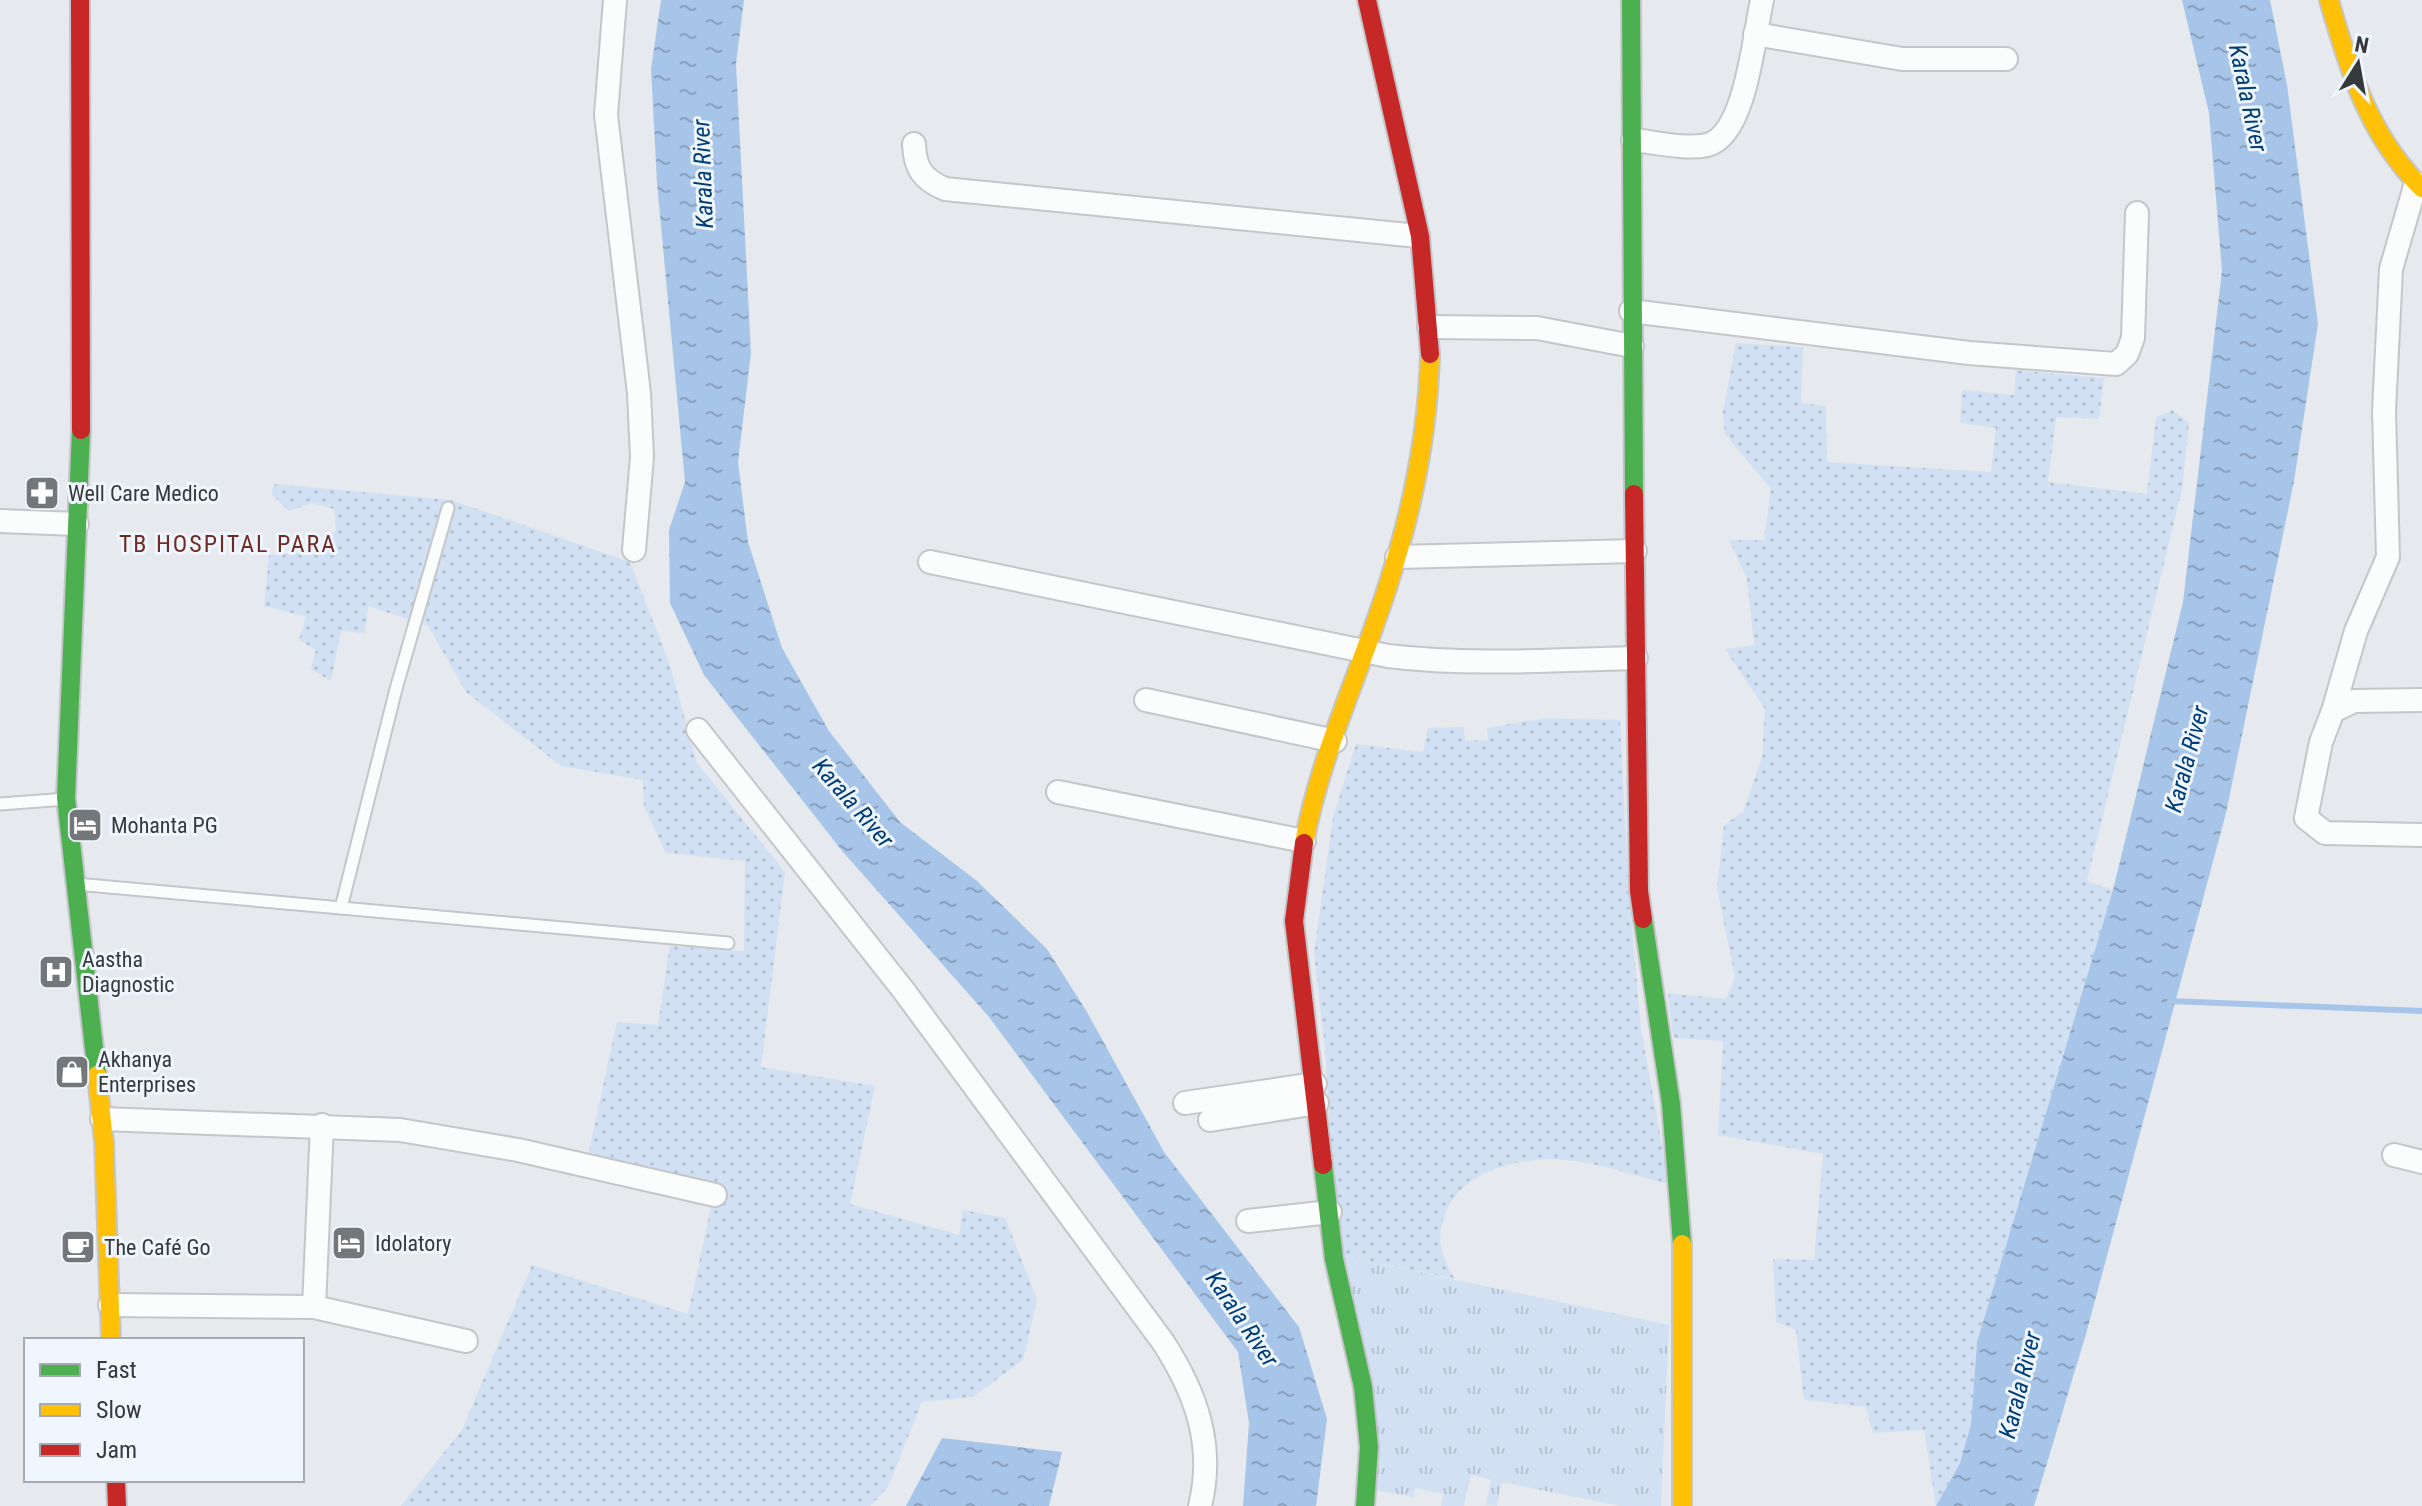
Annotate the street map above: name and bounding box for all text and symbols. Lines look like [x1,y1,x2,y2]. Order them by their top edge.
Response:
north arrow [2318,24,2398,104]
text: N [2353,31,2371,58]
water label: Karala River [2223,42,2273,155]
water label: Karala River [687,118,719,229]
pharmacy icon: Well Care Medico [23,474,61,512]
place label: Well Care Medico [68,481,219,506]
district label: TB HOSPITAL PARA [119,530,337,558]
water label: Karala River [2159,702,2215,815]
water label: Karala River [807,753,900,854]
hotel icon: Mohanta PG [66,806,104,844]
place label: Mohanta PG [111,813,218,838]
place label: Aastha Diagnostic [82,947,174,997]
hospital icon: Aastha Diagnostic [37,953,75,991]
place label: Akhanya Enterprises [98,1047,196,1097]
shop icon: Akhanya Enterprises [53,1053,91,1091]
hotel icon: Idolatory [330,1224,368,1262]
cafe icon: The Café Go [59,1228,97,1266]
place label: Idolatory [375,1231,451,1256]
place label: The Café Go [104,1235,211,1260]
water label: Karala River [1200,1266,1285,1373]
water label: Karala River [1993,1328,2047,1441]
legend [24,1338,304,1482]
text: Fast [96,1356,137,1384]
text: Slow [96,1396,142,1424]
text: Jam [96,1436,137,1464]

